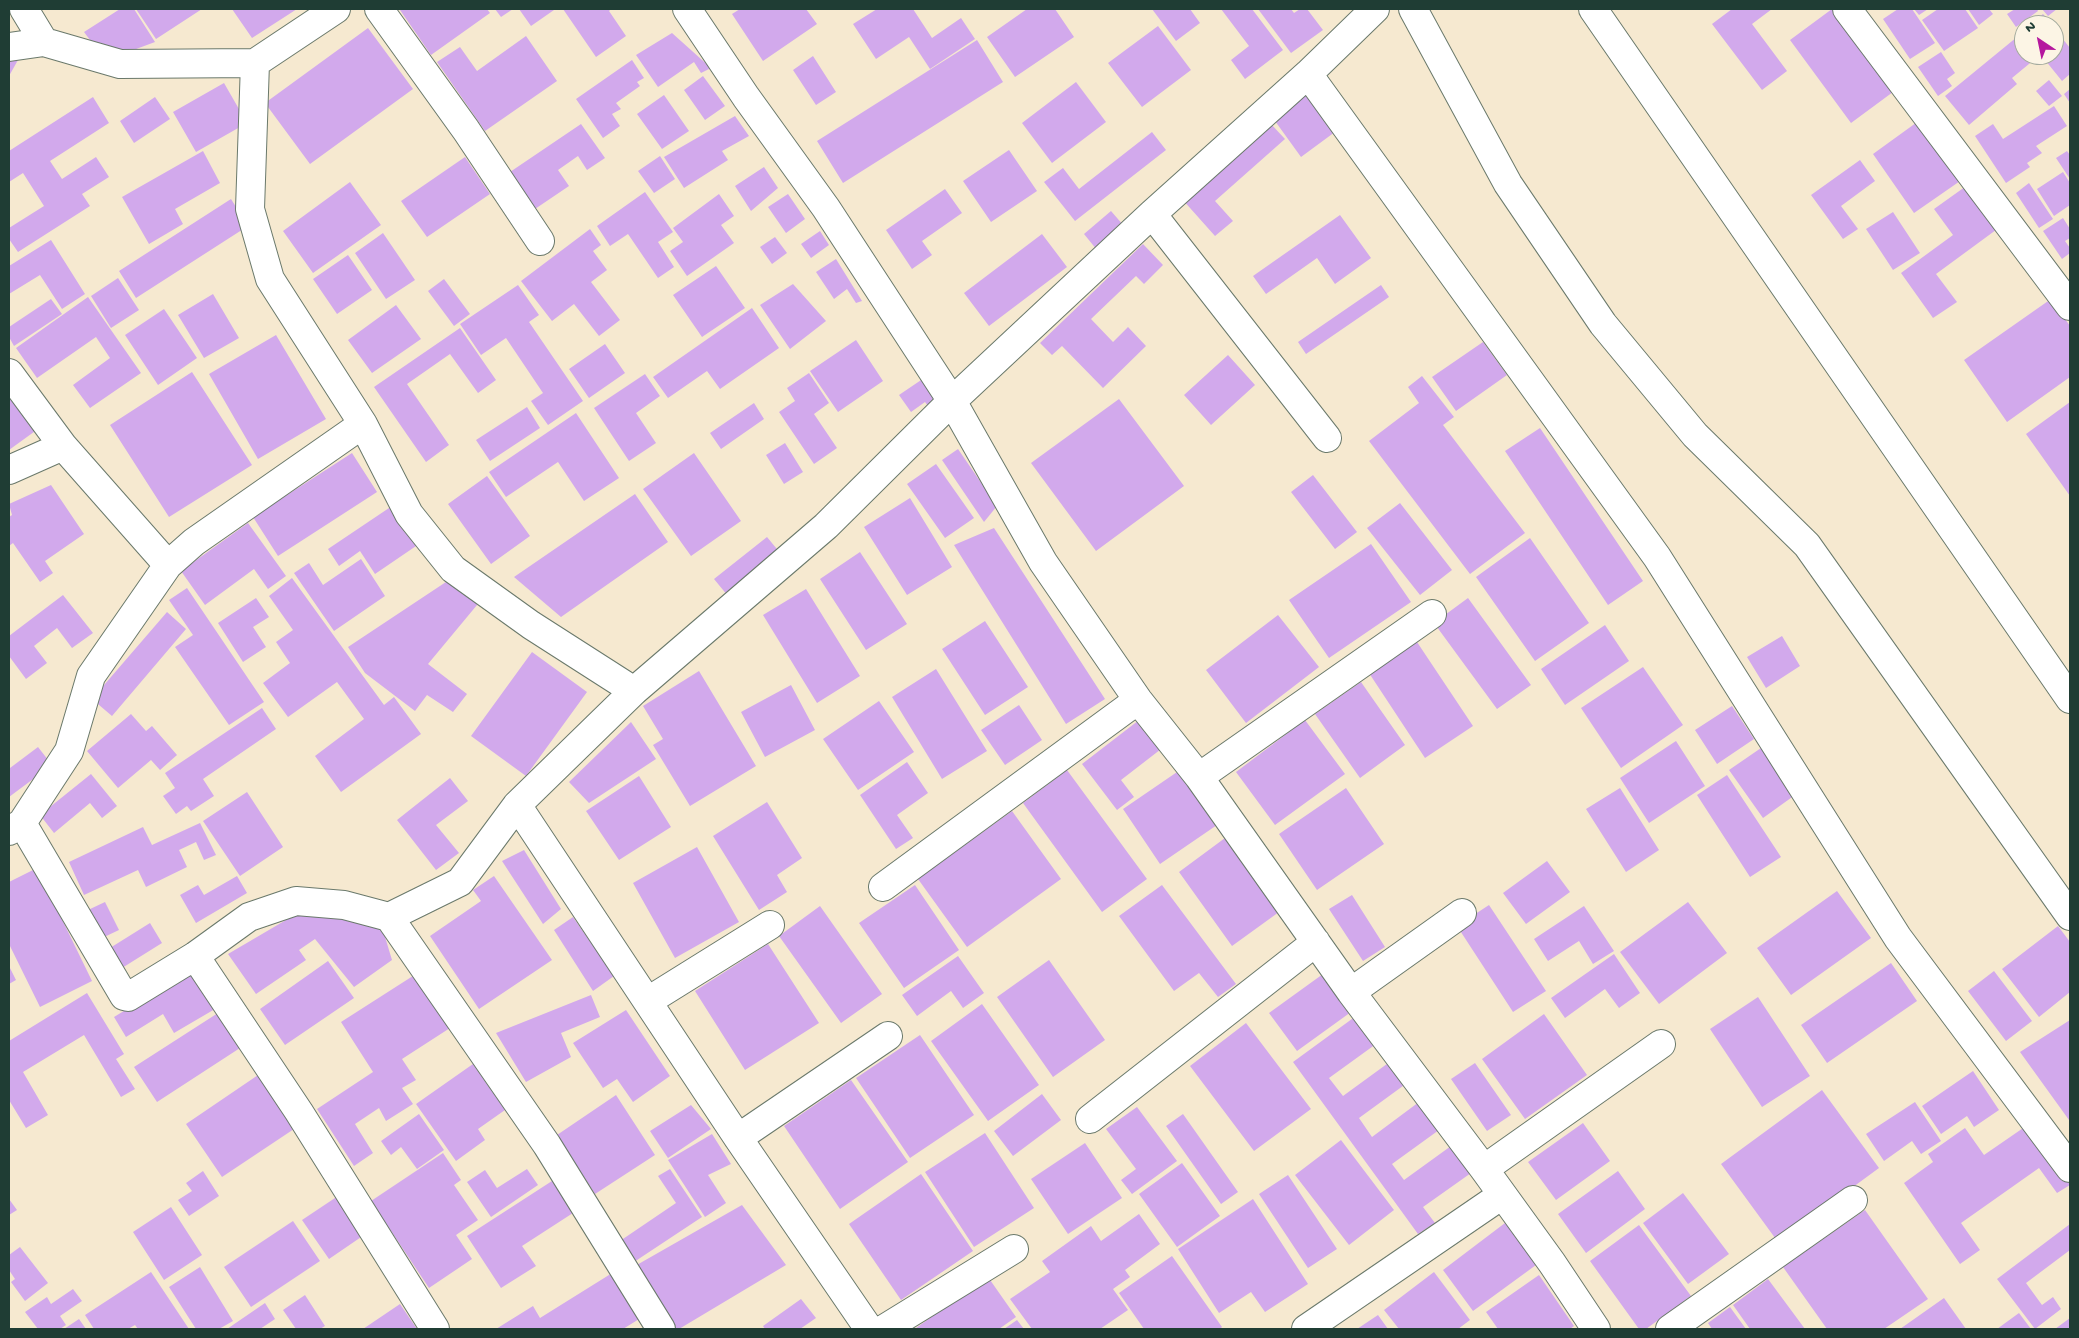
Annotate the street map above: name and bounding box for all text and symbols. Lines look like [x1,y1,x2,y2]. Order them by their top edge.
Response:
north arrow [2014,15,2064,65]
text: N [2022,18,2039,38]

